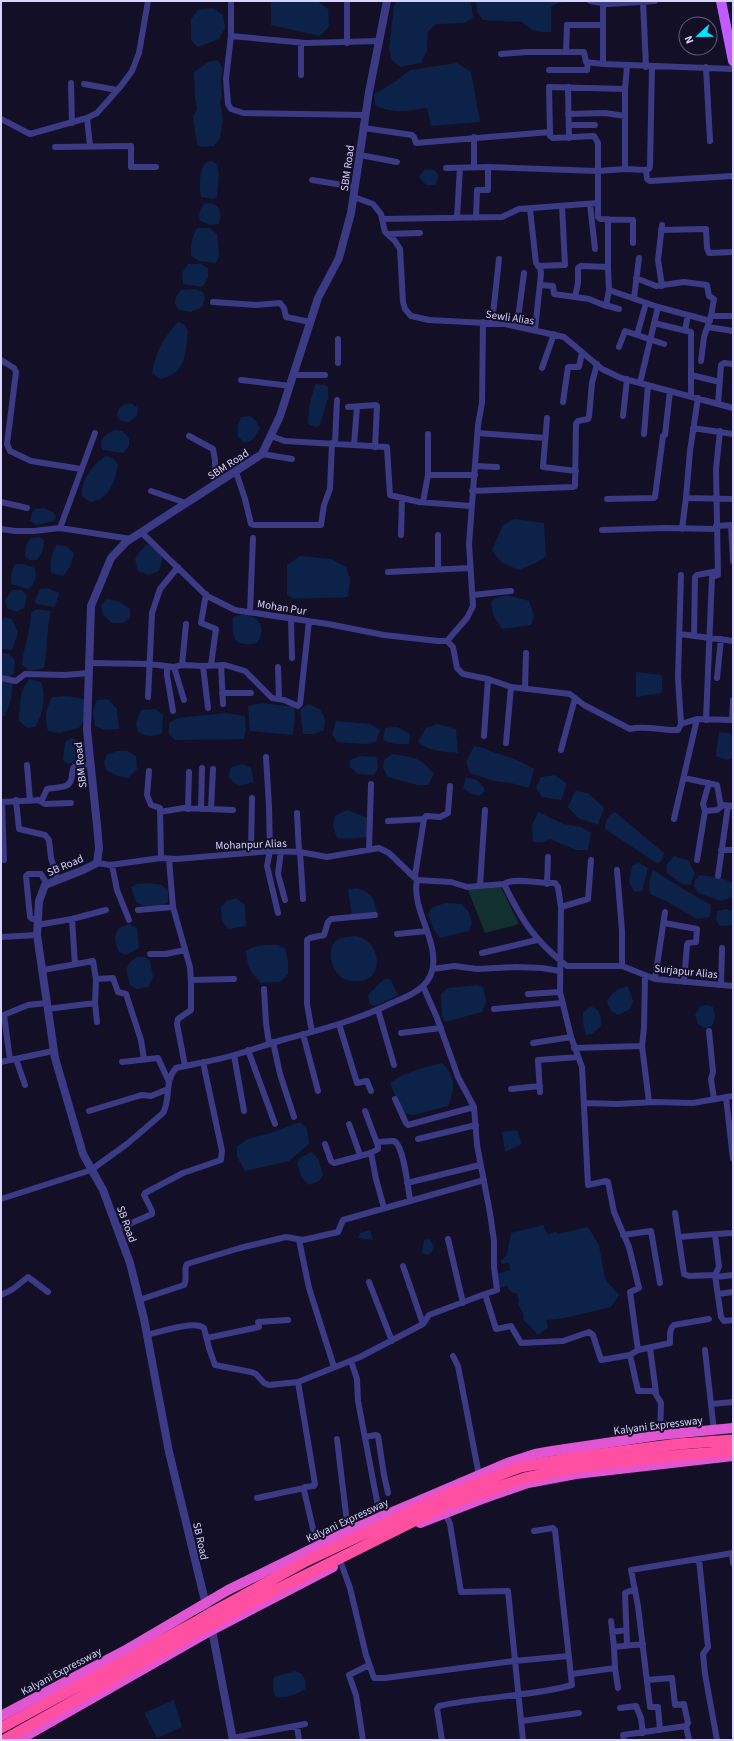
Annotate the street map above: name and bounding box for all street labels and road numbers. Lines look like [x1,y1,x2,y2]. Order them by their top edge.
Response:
street label: SBM Road [337,144,358,192]
street label: Sewli Alias [485,307,535,328]
street label: SBM Road [205,446,252,483]
street label: Mohan Pur [256,596,308,619]
street label: SBM Road [71,741,90,789]
street label: Mohanpur Alias [215,836,287,853]
street label: SB Road [45,851,86,880]
street label: Surjapur Alias [653,961,719,982]
street label: SB Road [113,1204,140,1245]
street label: Kalyani Expressway [613,1413,703,1438]
street label: Kalyani Expressway [304,1495,391,1546]
street label: SB Road [189,1521,212,1561]
street label: Kalyani Expressway [18,1644,104,1699]

